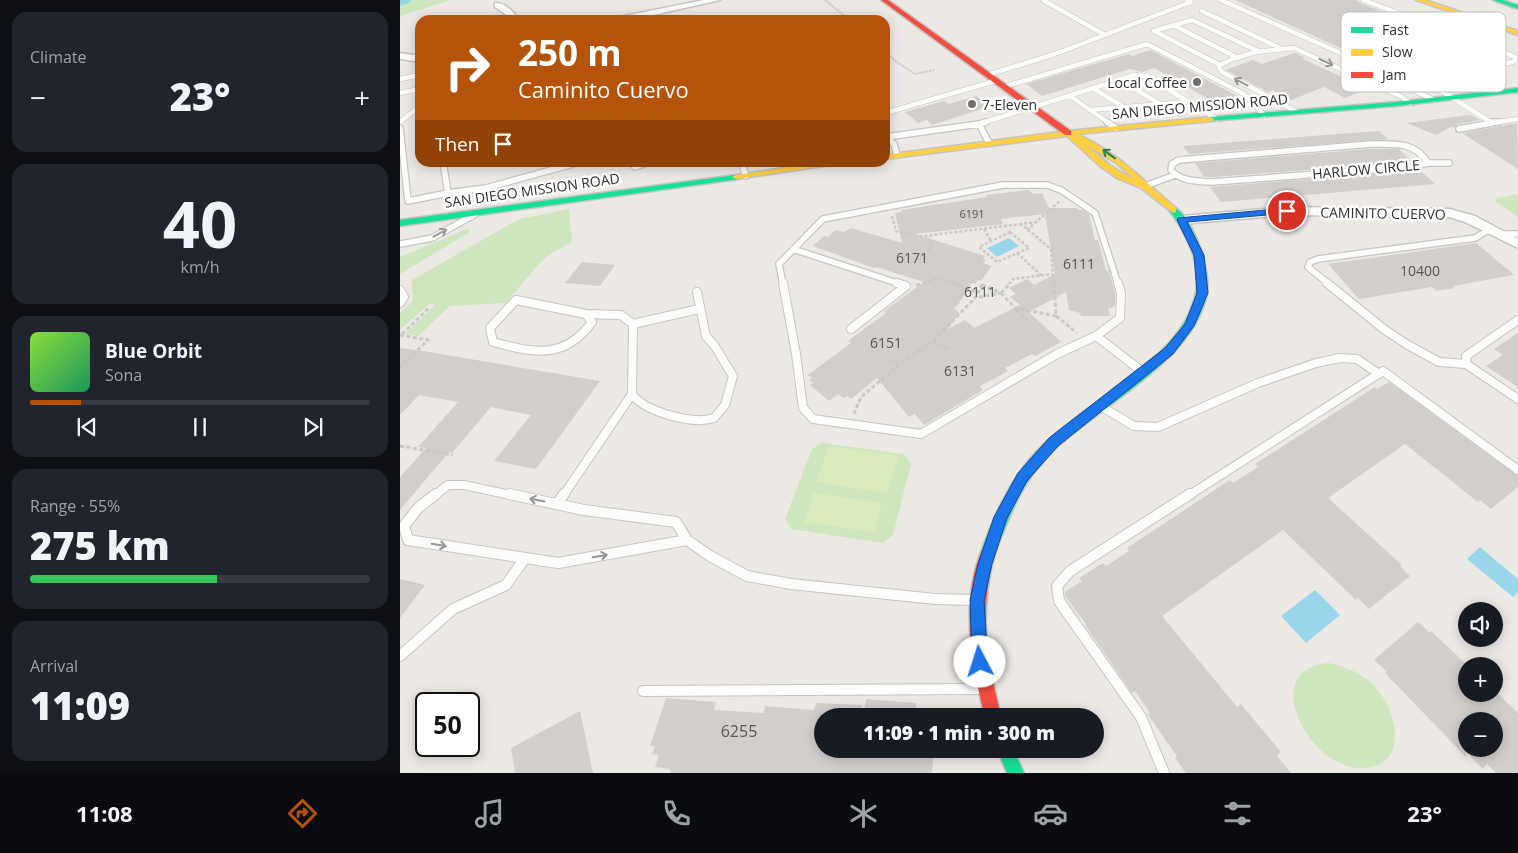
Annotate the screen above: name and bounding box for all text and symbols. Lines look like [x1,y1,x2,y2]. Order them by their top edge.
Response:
legend [1341,12,1506,92]
text: Fast [1382,20,1409,39]
text: 250 m [518,29,622,76]
icon: right [435,35,500,100]
text: Slow [1382,42,1413,61]
text: Climate [30,46,87,68]
one-way arrow [1318,58,1333,67]
text: Jam [1380,65,1407,84]
text: 23° [170,70,230,122]
place label: Local Coffee [1107,73,1187,92]
text: Caminito Cuervo [518,74,689,104]
marker: Local Coffee [1191,76,1203,88]
one-way arrow [1234,77,1249,87]
text: − [30,78,46,116]
text: + [354,78,370,116]
street label: SAN DIEGO MISSION ROAD [1111,89,1289,123]
place label: 7-Eleven [982,95,1037,114]
marker: 7-Eleven [966,98,978,110]
icon: arrive [489,130,517,158]
text: Then [435,131,479,157]
one-way arrow [1102,149,1116,159]
street label: HARLOW CIRCLE [1311,155,1421,183]
street label: SAN DIEGO MISSION ROAD [443,168,621,212]
text: 40 [163,179,237,267]
pin [1266,190,1308,232]
icon: arrive [1273,197,1301,225]
street label: CAMINITO CUERVO [1320,202,1446,224]
house number: 6191 [959,206,985,221]
one-way arrow [433,228,447,238]
house number: 6171 [896,248,928,267]
house number: 6111 [1063,254,1095,273]
text: km/h [181,256,219,278]
house number: 10400 [1400,261,1440,280]
house number: 6111 [964,282,996,301]
house number: 6151 [870,333,902,352]
text: Blue Orbit [105,338,202,364]
house number: 6131 [944,361,976,380]
text: Sona [105,364,142,386]
icon: previous [73,413,101,441]
icon: pause [186,413,214,441]
icon: next [299,413,327,441]
text: Range · 55% [30,495,120,517]
one-way arrow [529,495,545,504]
text: 275 km [30,519,170,571]
one-way arrow [431,540,447,550]
one-way arrow [591,550,607,560]
map controls [1458,602,1503,757]
button: sound [1458,602,1503,647]
position arrow [953,635,1005,687]
text: Arrival [30,655,78,677]
button: + [1458,657,1503,702]
text: 11:09 [30,679,130,731]
speed limit sign: 50 [415,692,480,757]
button: − [1458,712,1503,757]
house number: 6255 [721,720,757,742]
text: 11:09 · 1 min · 300 m [863,720,1055,746]
icon: directions [285,796,320,831]
icon: music [472,796,507,831]
icon: phone [659,796,694,831]
icon: climate [846,796,881,831]
icon: car [1033,796,1068,831]
icon: filters [1220,796,1255,831]
text: 11:08 [76,798,133,828]
text: 23° [1407,798,1442,828]

